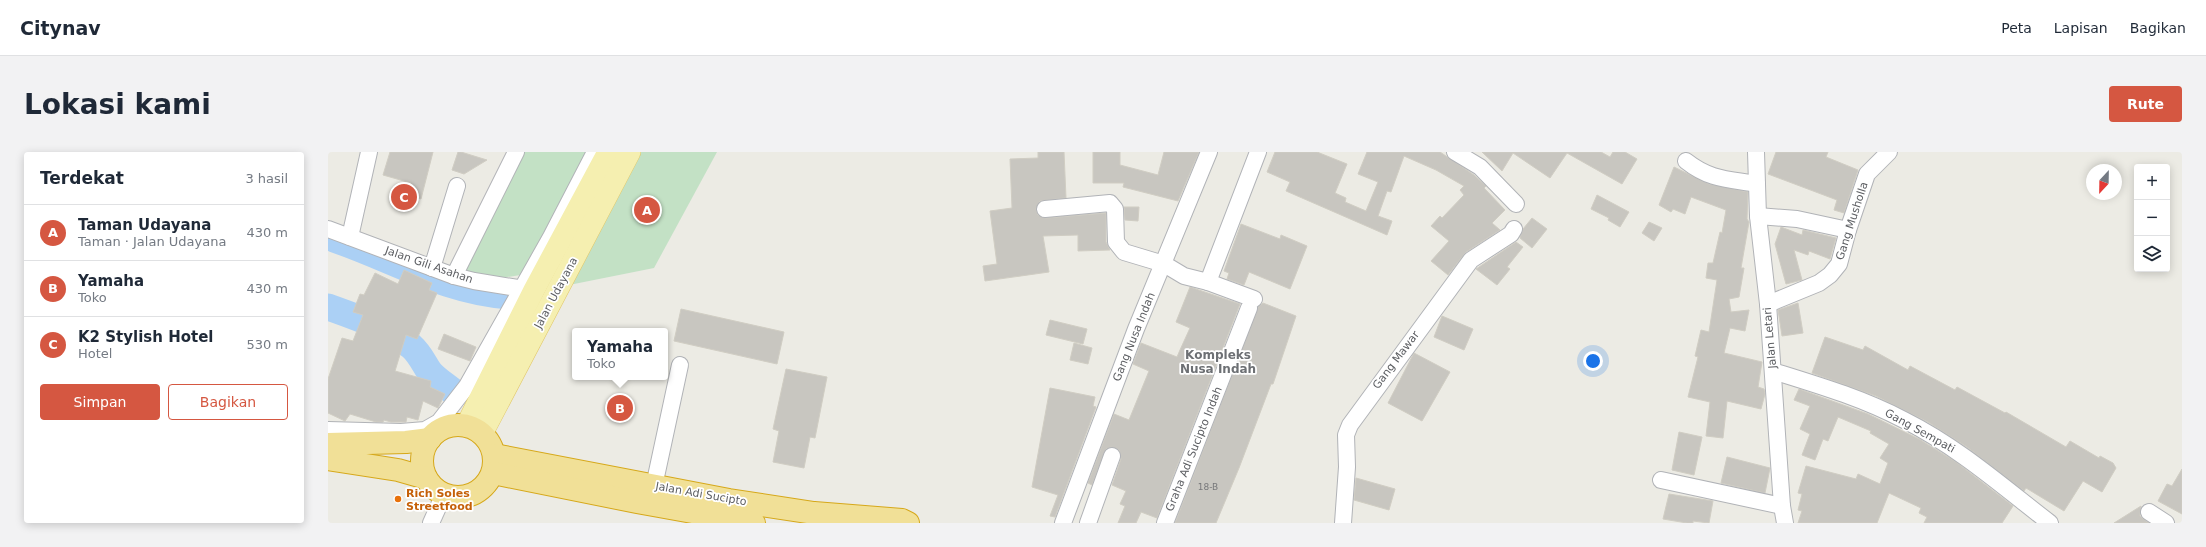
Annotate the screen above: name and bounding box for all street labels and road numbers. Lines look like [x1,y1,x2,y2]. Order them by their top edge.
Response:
street label: Gang Musholla [1833,180,1871,262]
street label: Jalan Gili Asahan [382,244,475,286]
street label: Jalan Udayana [531,255,580,332]
street label: Gang Nusa Indah [1110,291,1158,383]
street label: Jalan Letari [1761,307,1779,370]
street label: Gang Mawar [1370,328,1422,392]
street label: Graha Adi Sucipto Indah [1163,385,1225,513]
street label: Gang Sempati [1883,406,1957,456]
street label: Jalan Adi Sucipto [653,479,748,508]

